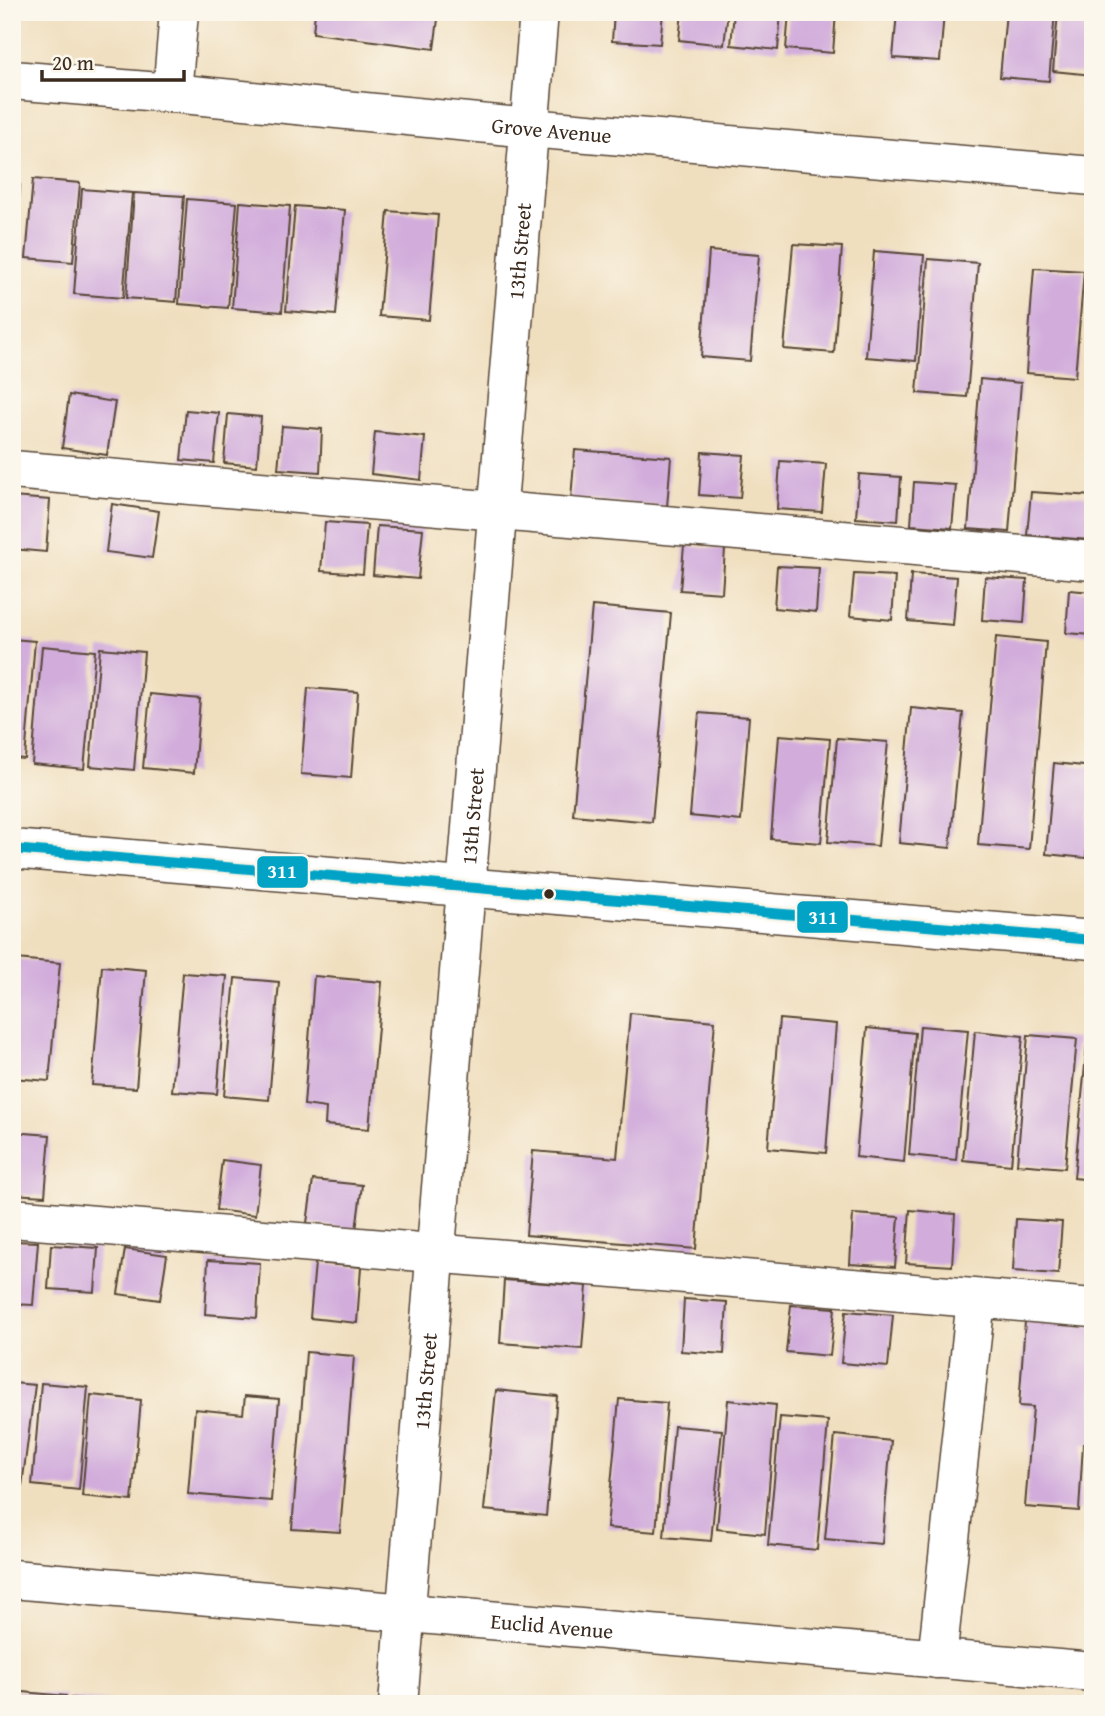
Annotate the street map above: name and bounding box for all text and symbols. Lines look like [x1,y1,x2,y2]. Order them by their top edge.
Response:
scale bar [42,38,184,82]
text: 20 m [52,47,94,78]
street label: Grove Avenue [490,109,613,150]
street label: 13th Street [500,201,539,301]
street label: 13th Street [453,766,492,866]
line badge: 311 [256,855,309,889]
text: 311 [267,857,297,885]
unlabelled marker [542,887,556,901]
line badge: 311 [796,900,849,934]
text: 311 [808,903,838,931]
street label: 13th Street [405,1331,444,1431]
street label: Euclid Avenue [489,1605,615,1646]

